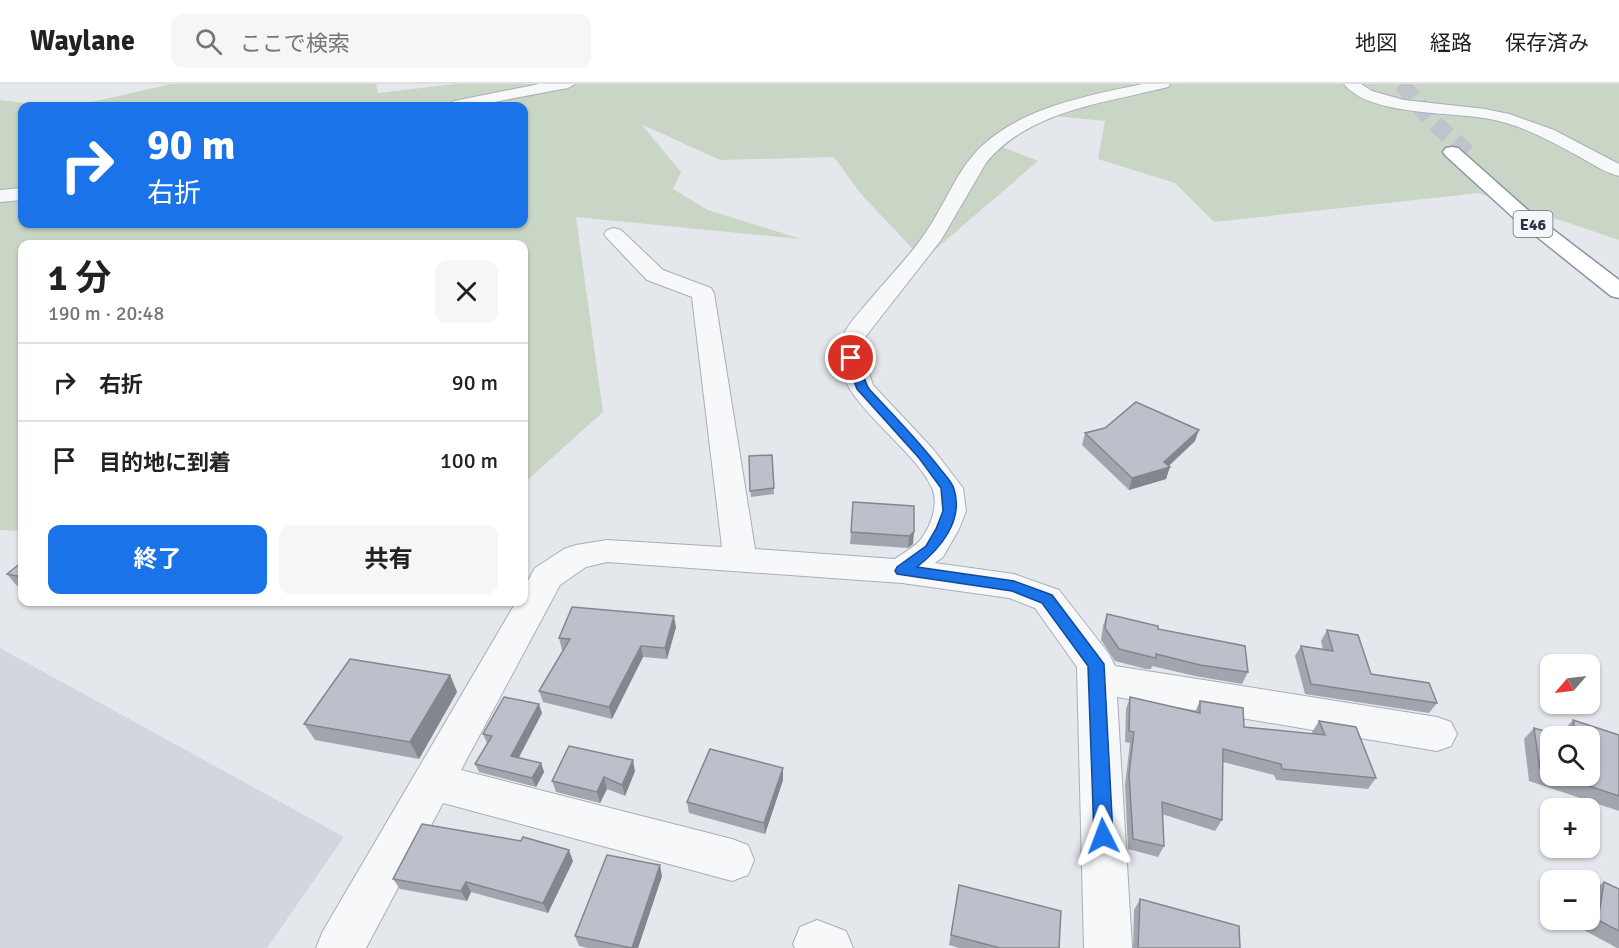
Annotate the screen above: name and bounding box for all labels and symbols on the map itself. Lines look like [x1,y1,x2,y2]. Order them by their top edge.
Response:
road number: E46 [1514,211,1552,237]
pin [825,332,876,383]
north arrow [1540,654,1600,714]
position arrow [1071,804,1135,868]

